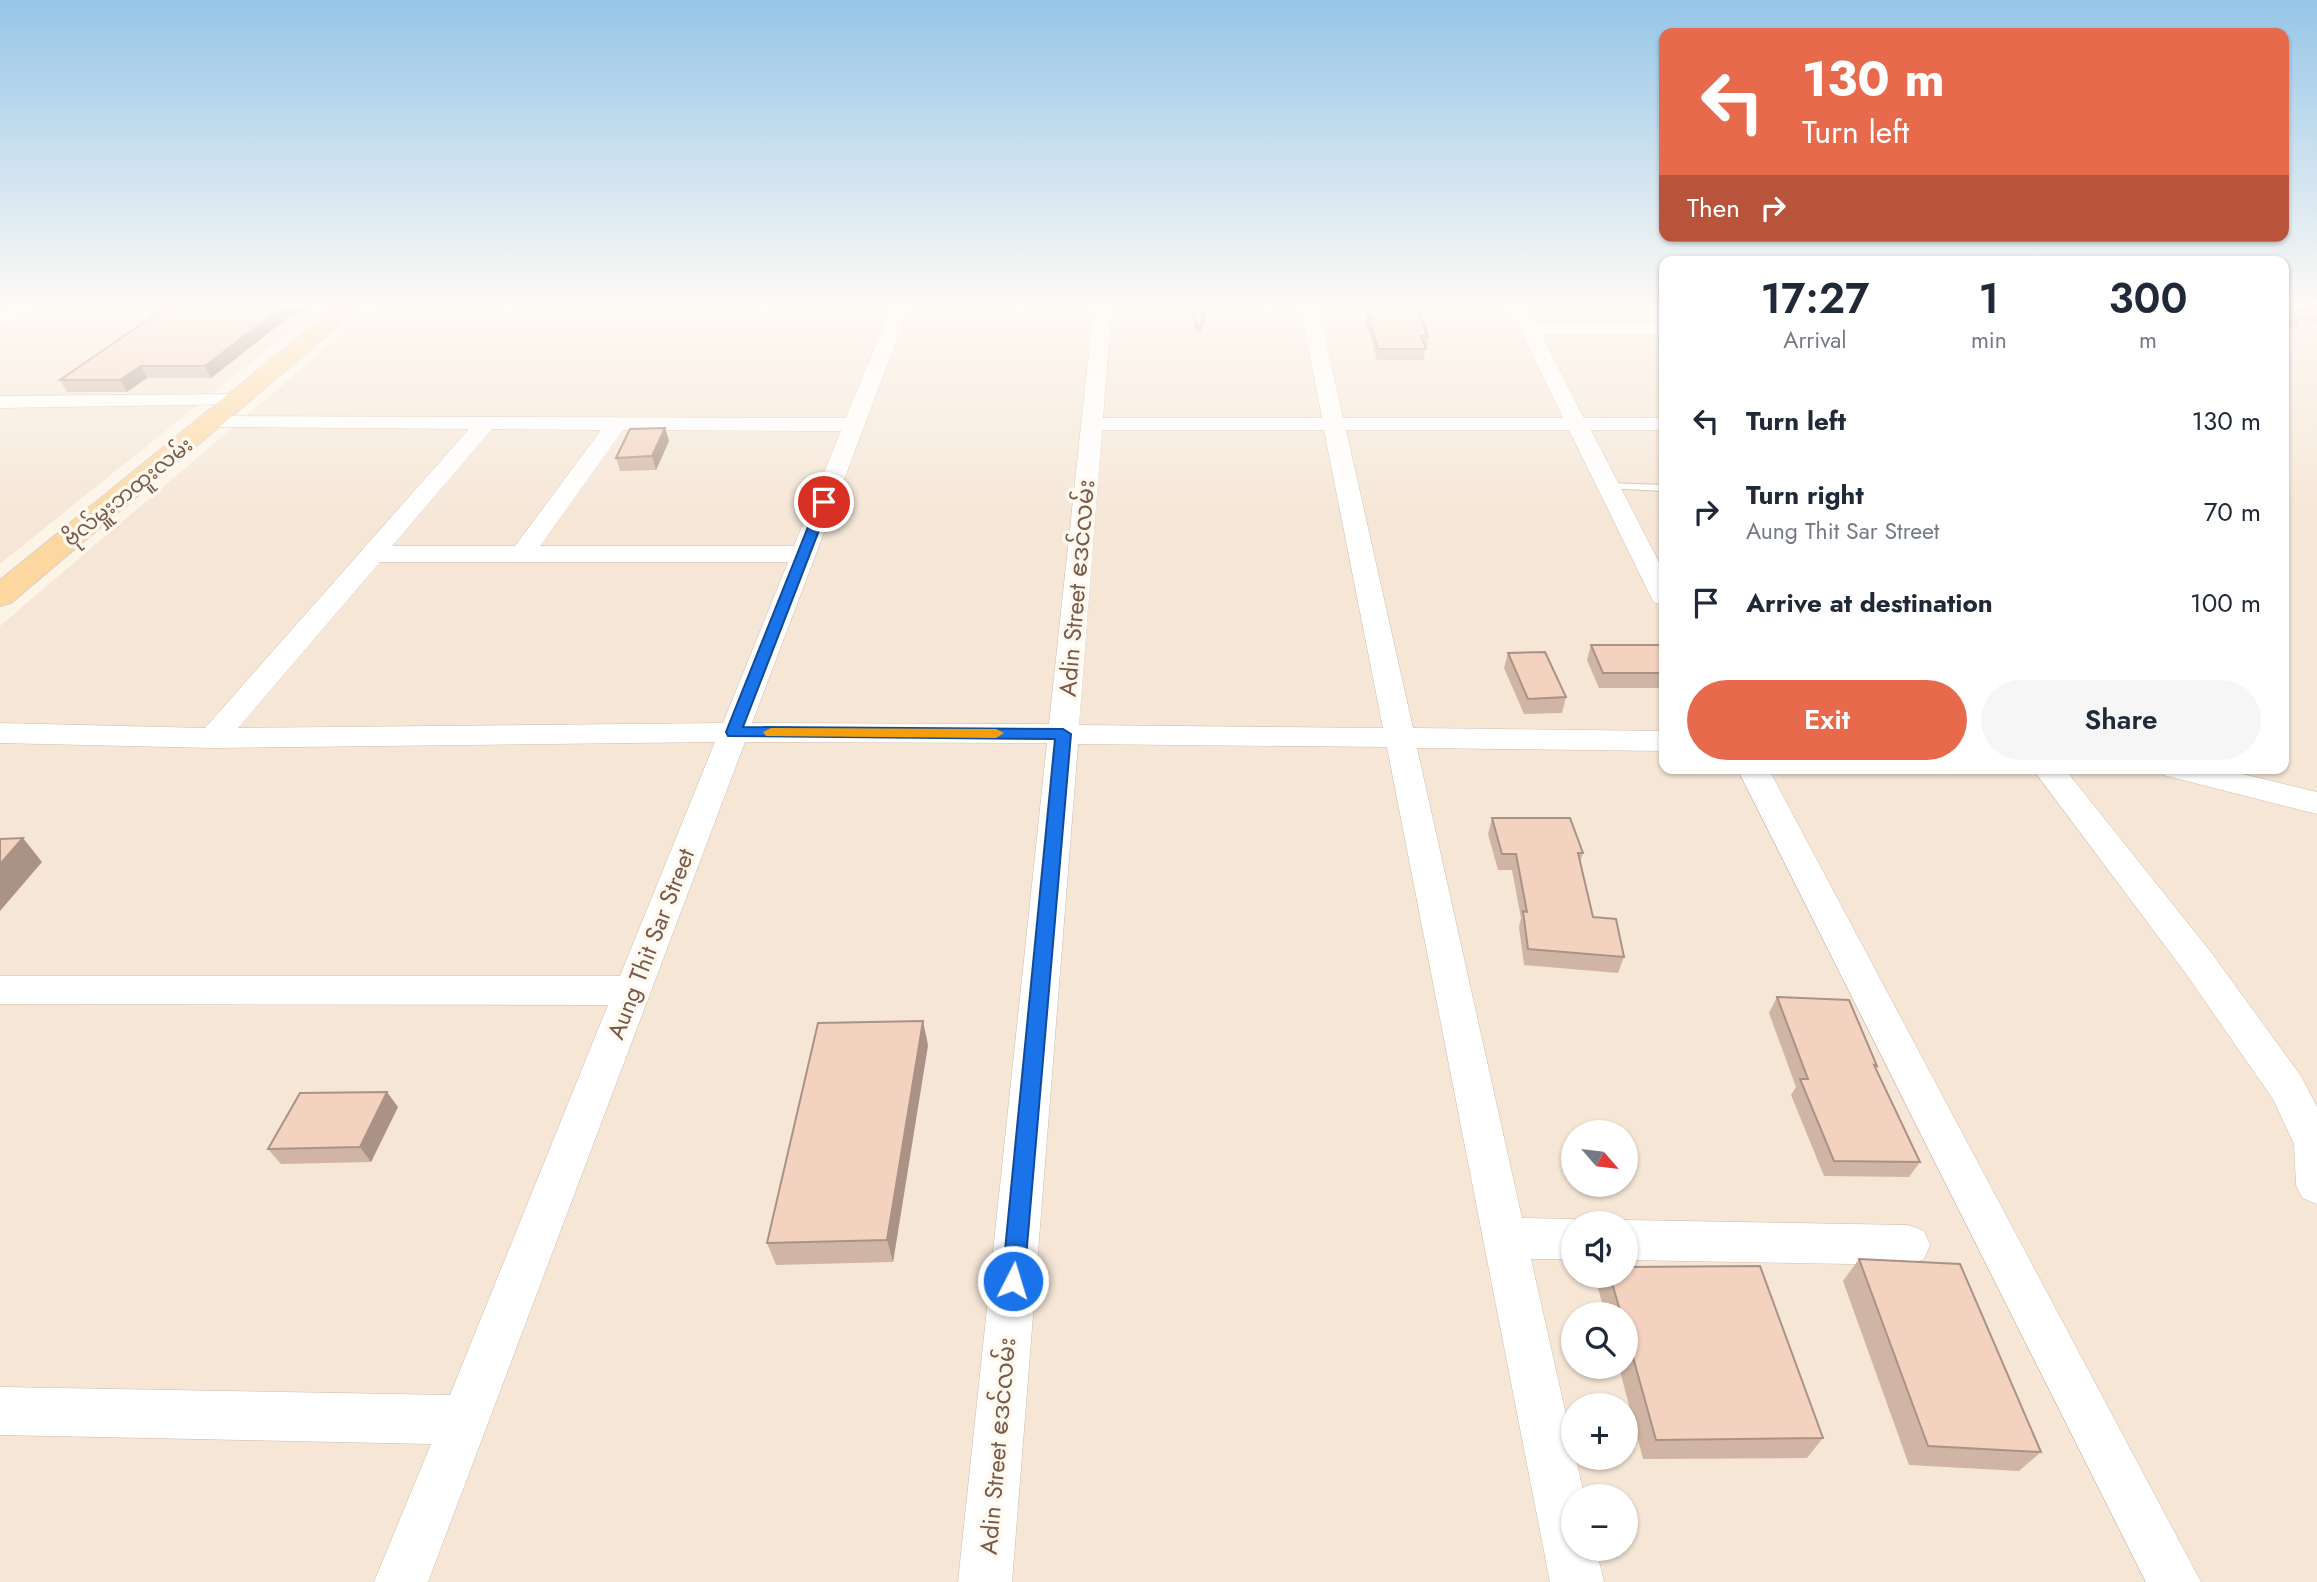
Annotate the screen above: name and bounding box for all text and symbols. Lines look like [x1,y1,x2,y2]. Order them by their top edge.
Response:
text: 130 m [1802,44,1945,114]
icon: left [1687,56,1778,147]
text: Turn left [1802,109,1909,155]
text: Then [1687,189,1740,227]
icon: right [1754,189,1792,227]
text: 17:27 [1761,268,1869,329]
text: 1 [1979,268,1999,329]
text: 300 [2108,268,2188,329]
text: Arrival [1783,323,1847,357]
text: min [1971,323,2007,357]
text: m [2139,323,2157,357]
icon: left [1687,402,1725,440]
text: Turn left [1746,402,1846,440]
text: 130 m [2191,402,2261,440]
street label: ဗိုလ်မှူးဘထူးလမ်း [56,430,200,555]
pin [794,472,854,532]
text: Turn right [1746,476,1864,514]
street label: Adin Street ဧဒင်လမ်း [1050,478,1103,698]
icon: arrive [805,483,843,521]
icon: right [1687,493,1725,531]
text: 70 m [2204,493,2261,531]
text: Aung Thit Sar Street [1746,514,1939,548]
icon: arrive [1687,584,1725,622]
text: Arrive at destination [1746,584,1993,622]
text: 100 m [2190,584,2261,622]
button: Exit [1687,680,1967,760]
button: Share [1981,680,2261,760]
street label: Aung Thit Sar Street [598,843,703,1044]
north arrow [1561,1120,1638,1197]
map controls [1561,1120,1638,1561]
button: sound [1561,1211,1638,1288]
position arrow [976,1244,1050,1318]
button: search [1561,1302,1638,1379]
street label: Adin Street ဧဒင်လမ်း [971,1336,1024,1556]
button: + [1561,1393,1638,1470]
button: − [1561,1484,1638,1561]

